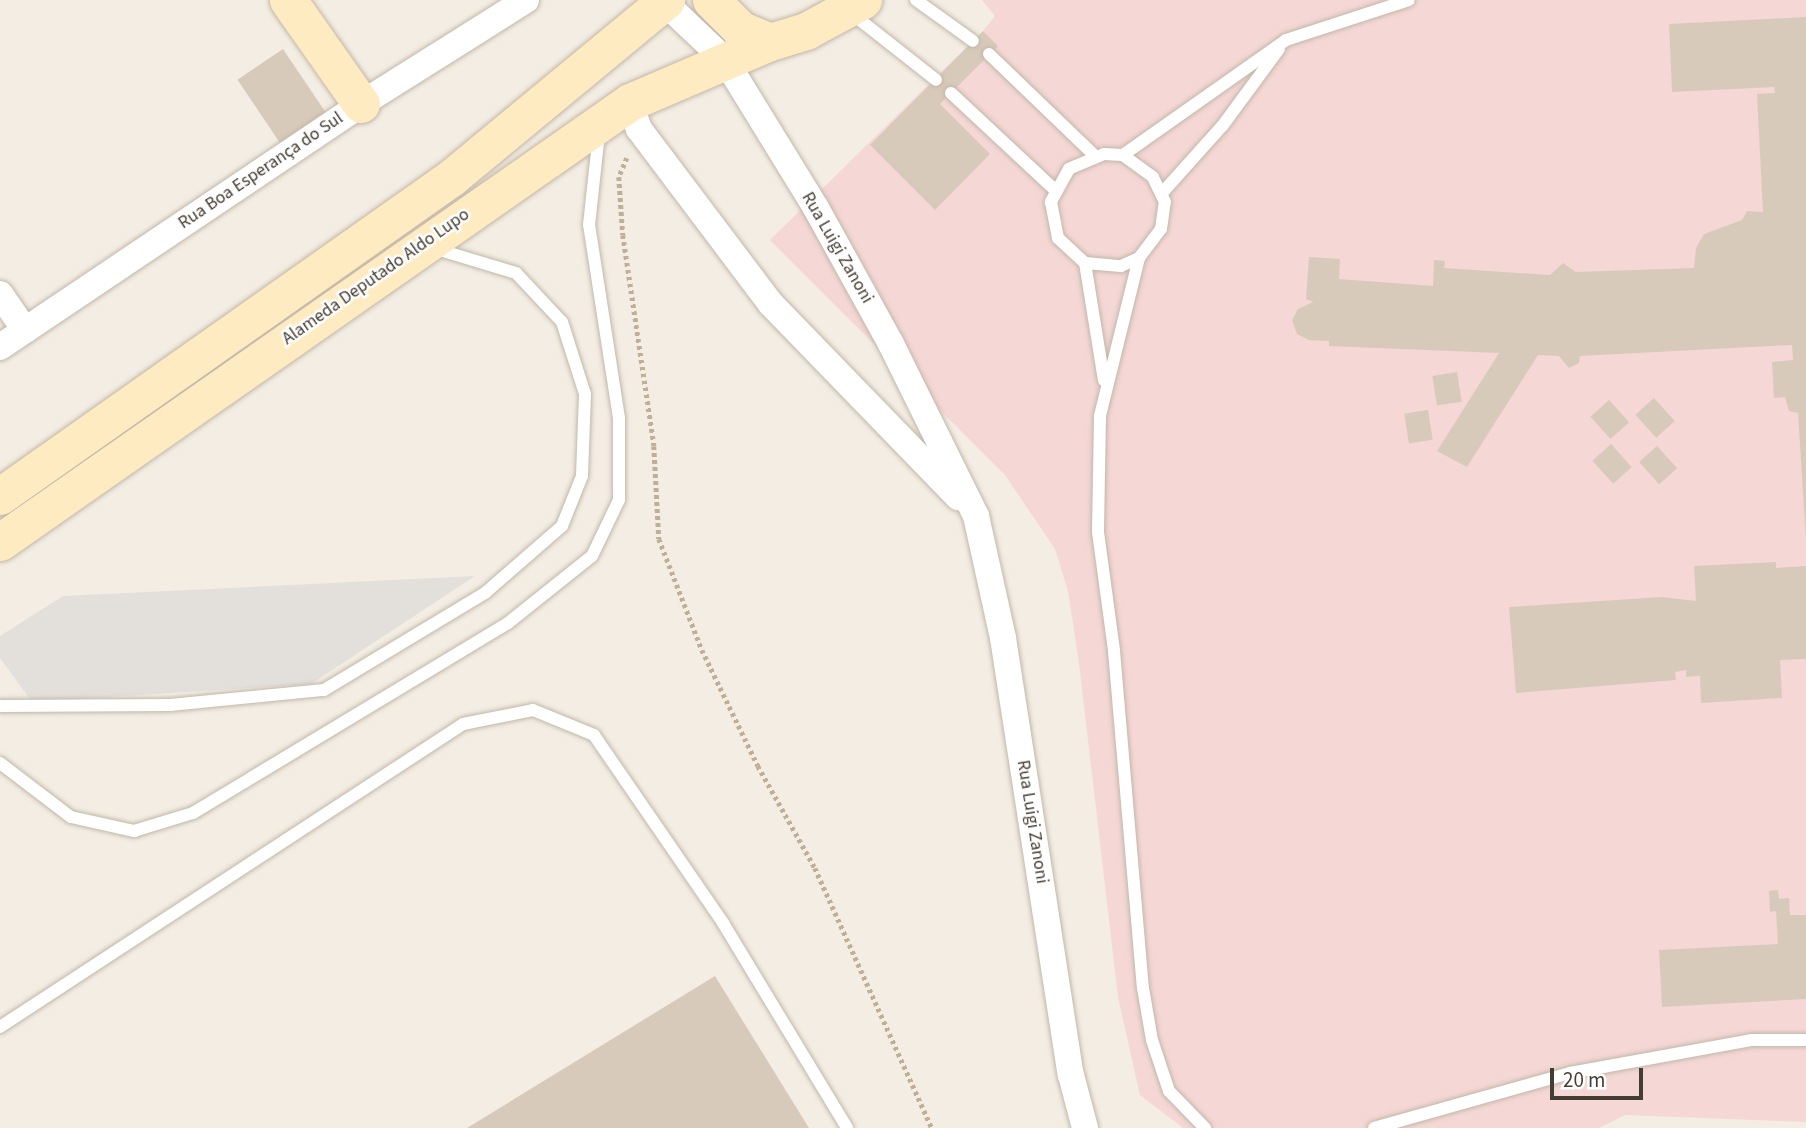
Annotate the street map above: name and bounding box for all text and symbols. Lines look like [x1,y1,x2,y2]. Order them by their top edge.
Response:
street label: Rua Boa Esperança do Sul [174,108,348,234]
street label: Rua Luigi Zanoni [796,188,878,308]
street label: Alameda Deputado Aldo Lupo [278,204,474,350]
street label: Rua Luigi Zanoni [1012,759,1052,885]
scale bar [1554,1054,1647,1098]
text: 20 m [1563,1065,1605,1095]

